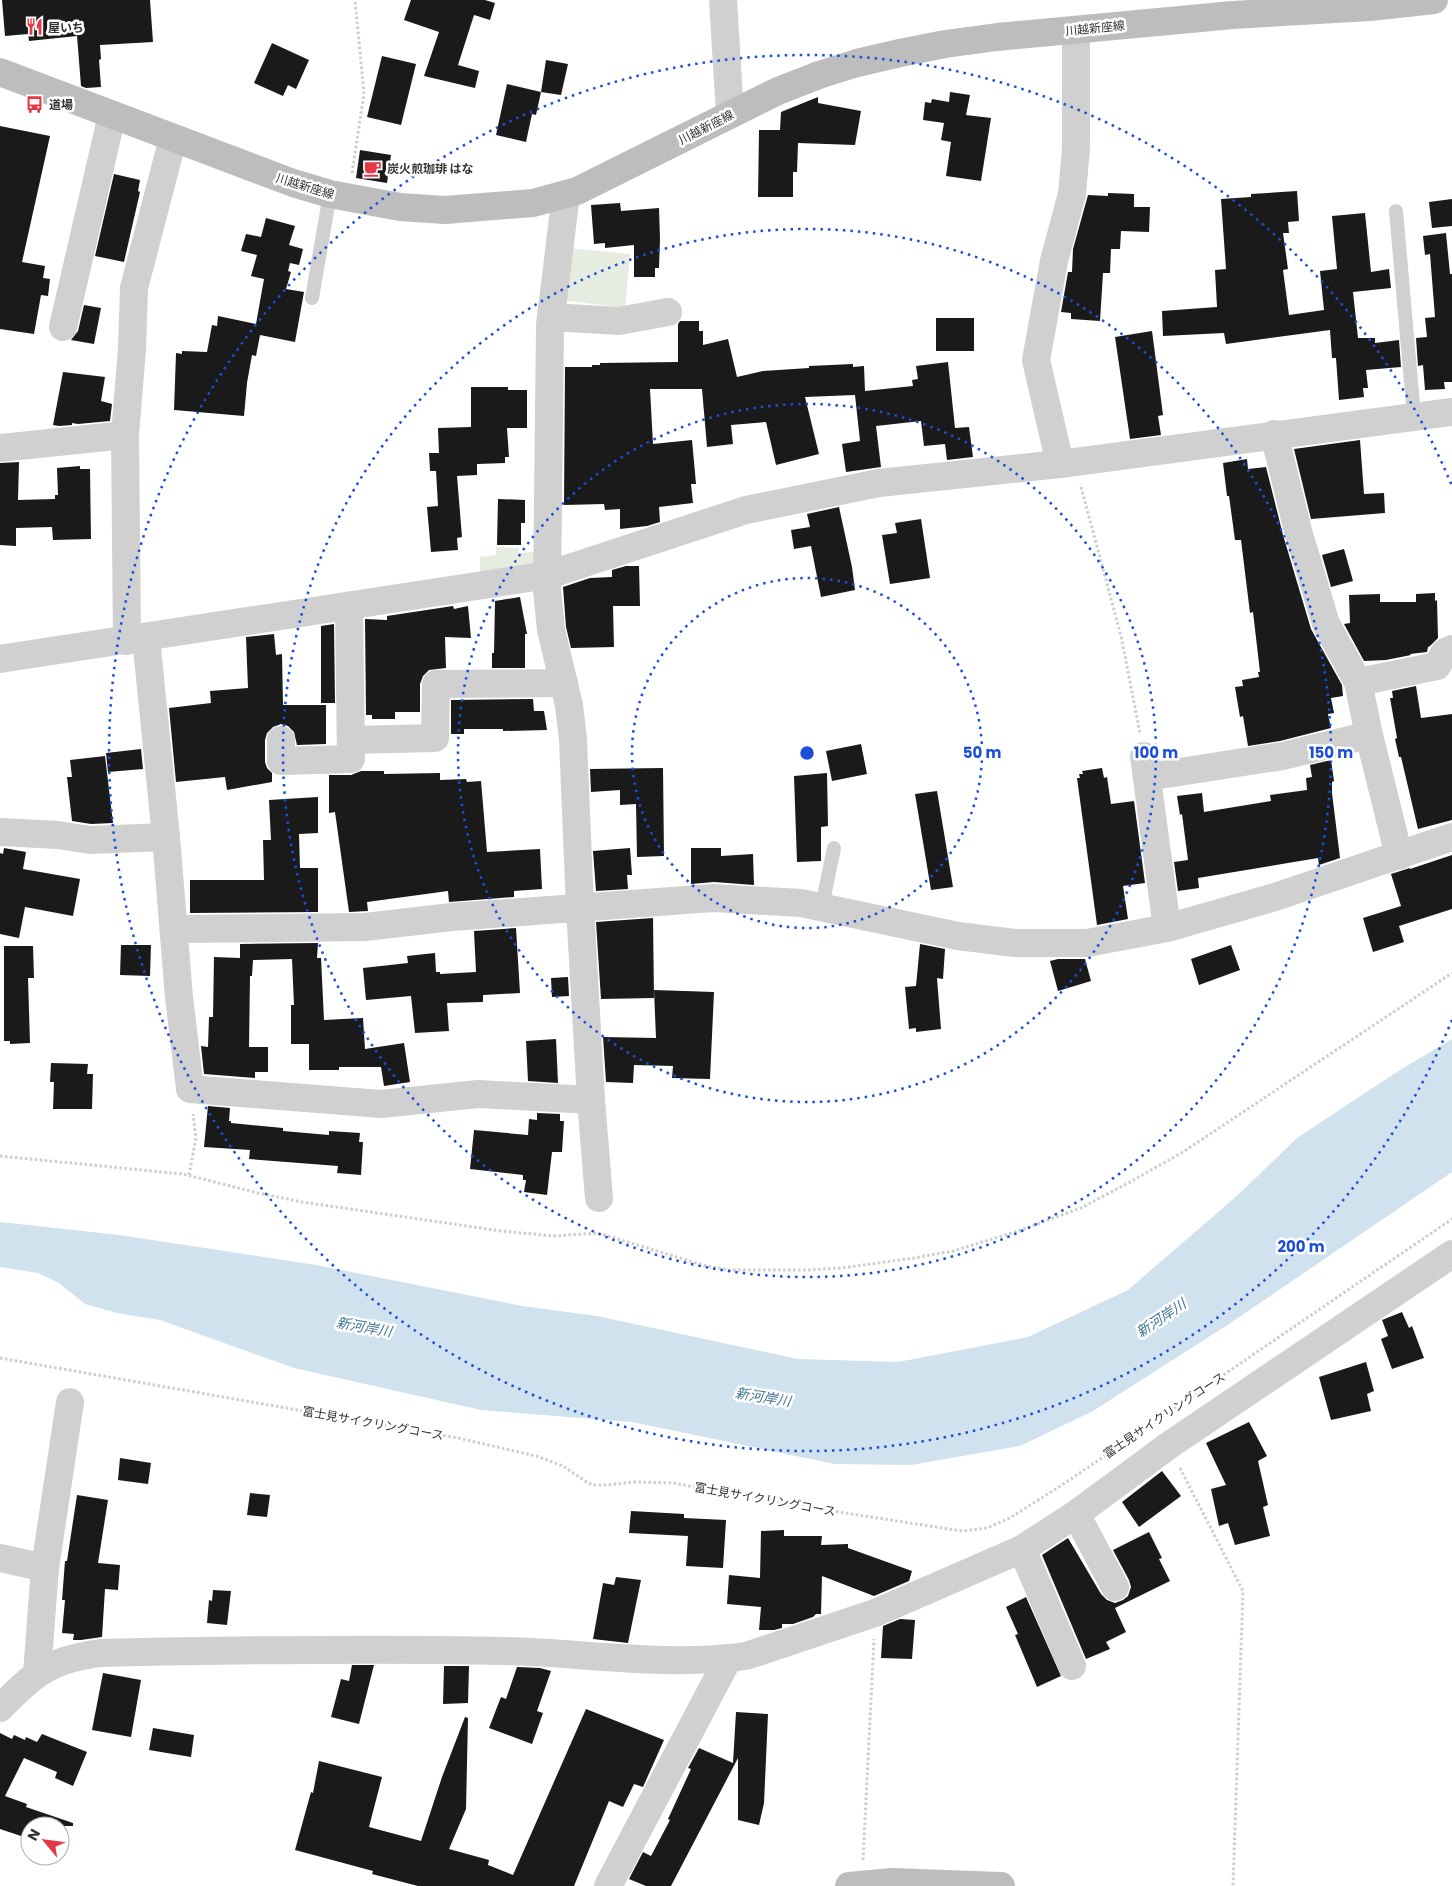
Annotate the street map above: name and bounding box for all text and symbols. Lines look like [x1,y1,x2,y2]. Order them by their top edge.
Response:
street label: 川越新座線 [1064,16,1126,40]
restaurant icon: 屋いち [24,17,44,37]
place label: 屋いち [48,19,84,36]
bus stop icon: 道場 [25,94,45,114]
place label: 道場 [49,96,73,113]
street label: 川越新座線 [675,106,737,148]
cafe icon: 炭火煎珈琲 はな [363,158,383,178]
place label: 炭火煎珈琲 はな [387,160,474,177]
street label: 川越新座線 [274,169,336,203]
text: 50 m [963,742,1001,763]
text: 100 m [1134,742,1178,763]
text: 150 m [1309,742,1353,763]
centre of rings [798,744,816,762]
text: 200 m [1277,1236,1325,1257]
water label: 新河岸川 [1132,1293,1191,1342]
water label: 新河岸川 [335,1312,395,1342]
street label: 富士見サイクリングコース [1100,1368,1228,1462]
water label: 新河岸川 [734,1383,794,1412]
street label: 富士見サイクリングコース [301,1402,445,1444]
street label: 富士見サイクリングコース [693,1478,837,1520]
north arrow [20,1816,70,1866]
text: N [22,1825,45,1844]

